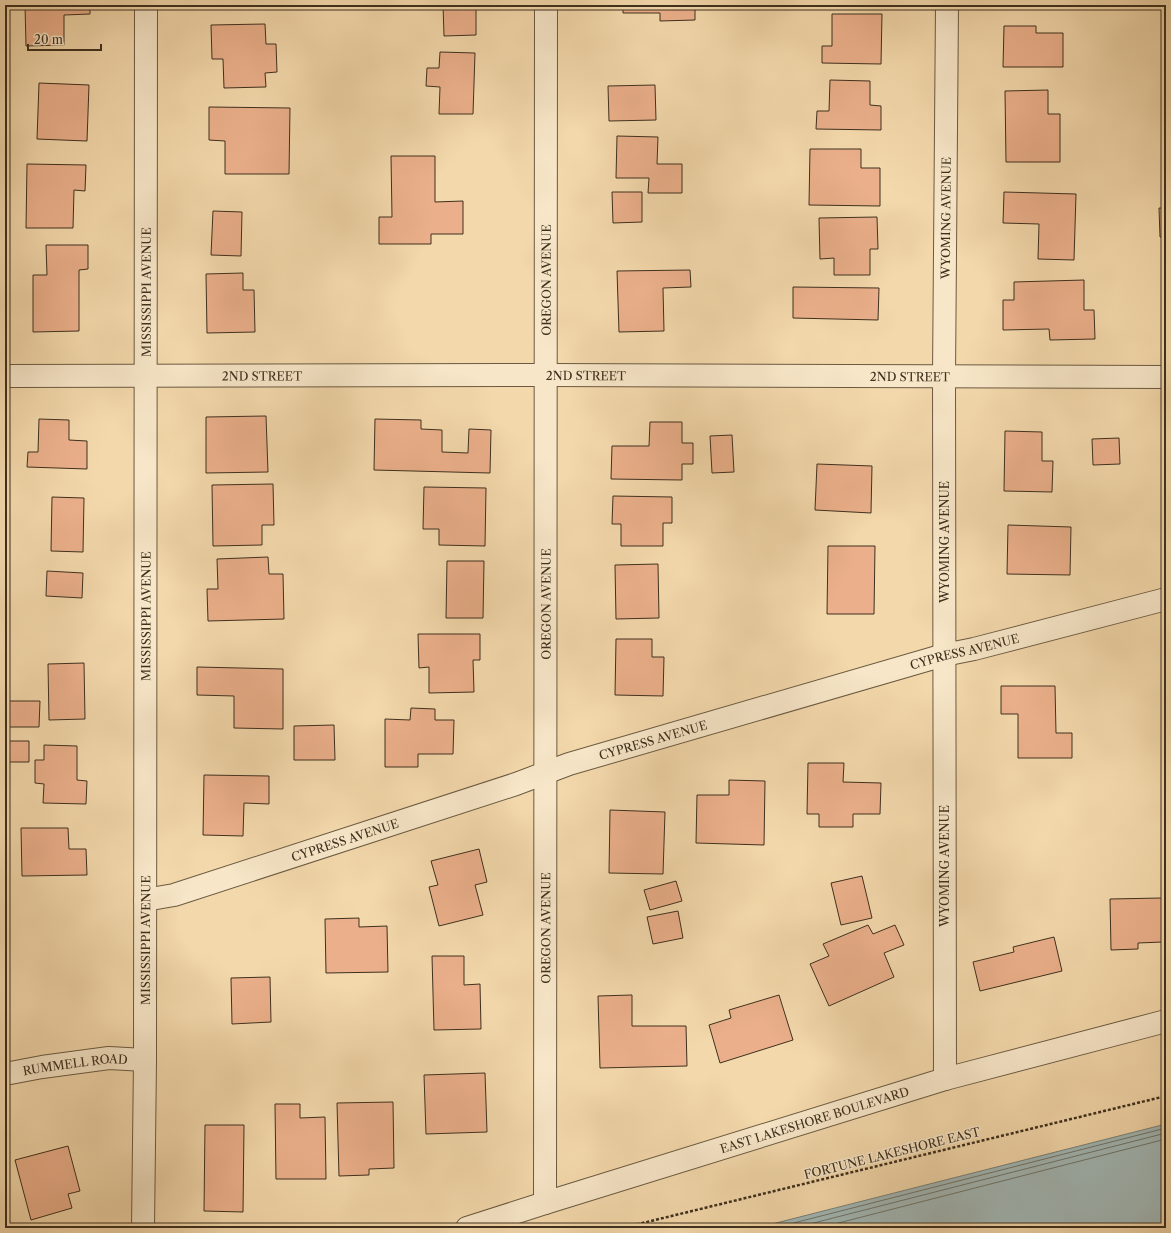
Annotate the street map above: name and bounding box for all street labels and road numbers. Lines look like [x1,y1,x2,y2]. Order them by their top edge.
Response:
street label: WYOMING AVENUE [937,157,953,280]
street label: OREGON AVENUE [538,224,553,336]
street label: MISSISSIPPI AVENUE [138,227,153,357]
street label: 2ND STREET [546,367,626,383]
street label: 2ND STREET [222,368,302,383]
street label: 2ND STREET [870,369,950,384]
street label: WYOMING AVENUE [937,481,952,604]
street label: OREGON AVENUE [538,548,553,660]
street label: MISSISSIPPI AVENUE [138,551,153,681]
street label: CYPRESS AVENUE [908,630,1021,672]
street label: CYPRESS AVENUE [597,717,709,762]
street label: WYOMING AVENUE [937,805,952,928]
street label: CYPRESS AVENUE [289,815,400,864]
street label: OREGON AVENUE [538,872,553,984]
street label: MISSISSIPPI AVENUE [138,875,153,1005]
street label: RUMMELL ROAD [21,1050,128,1078]
street label: EAST LAKESHORE BOULEVARD [718,1083,911,1156]
street label: FORTUNE LAKESHORE EAST [802,1124,982,1182]

